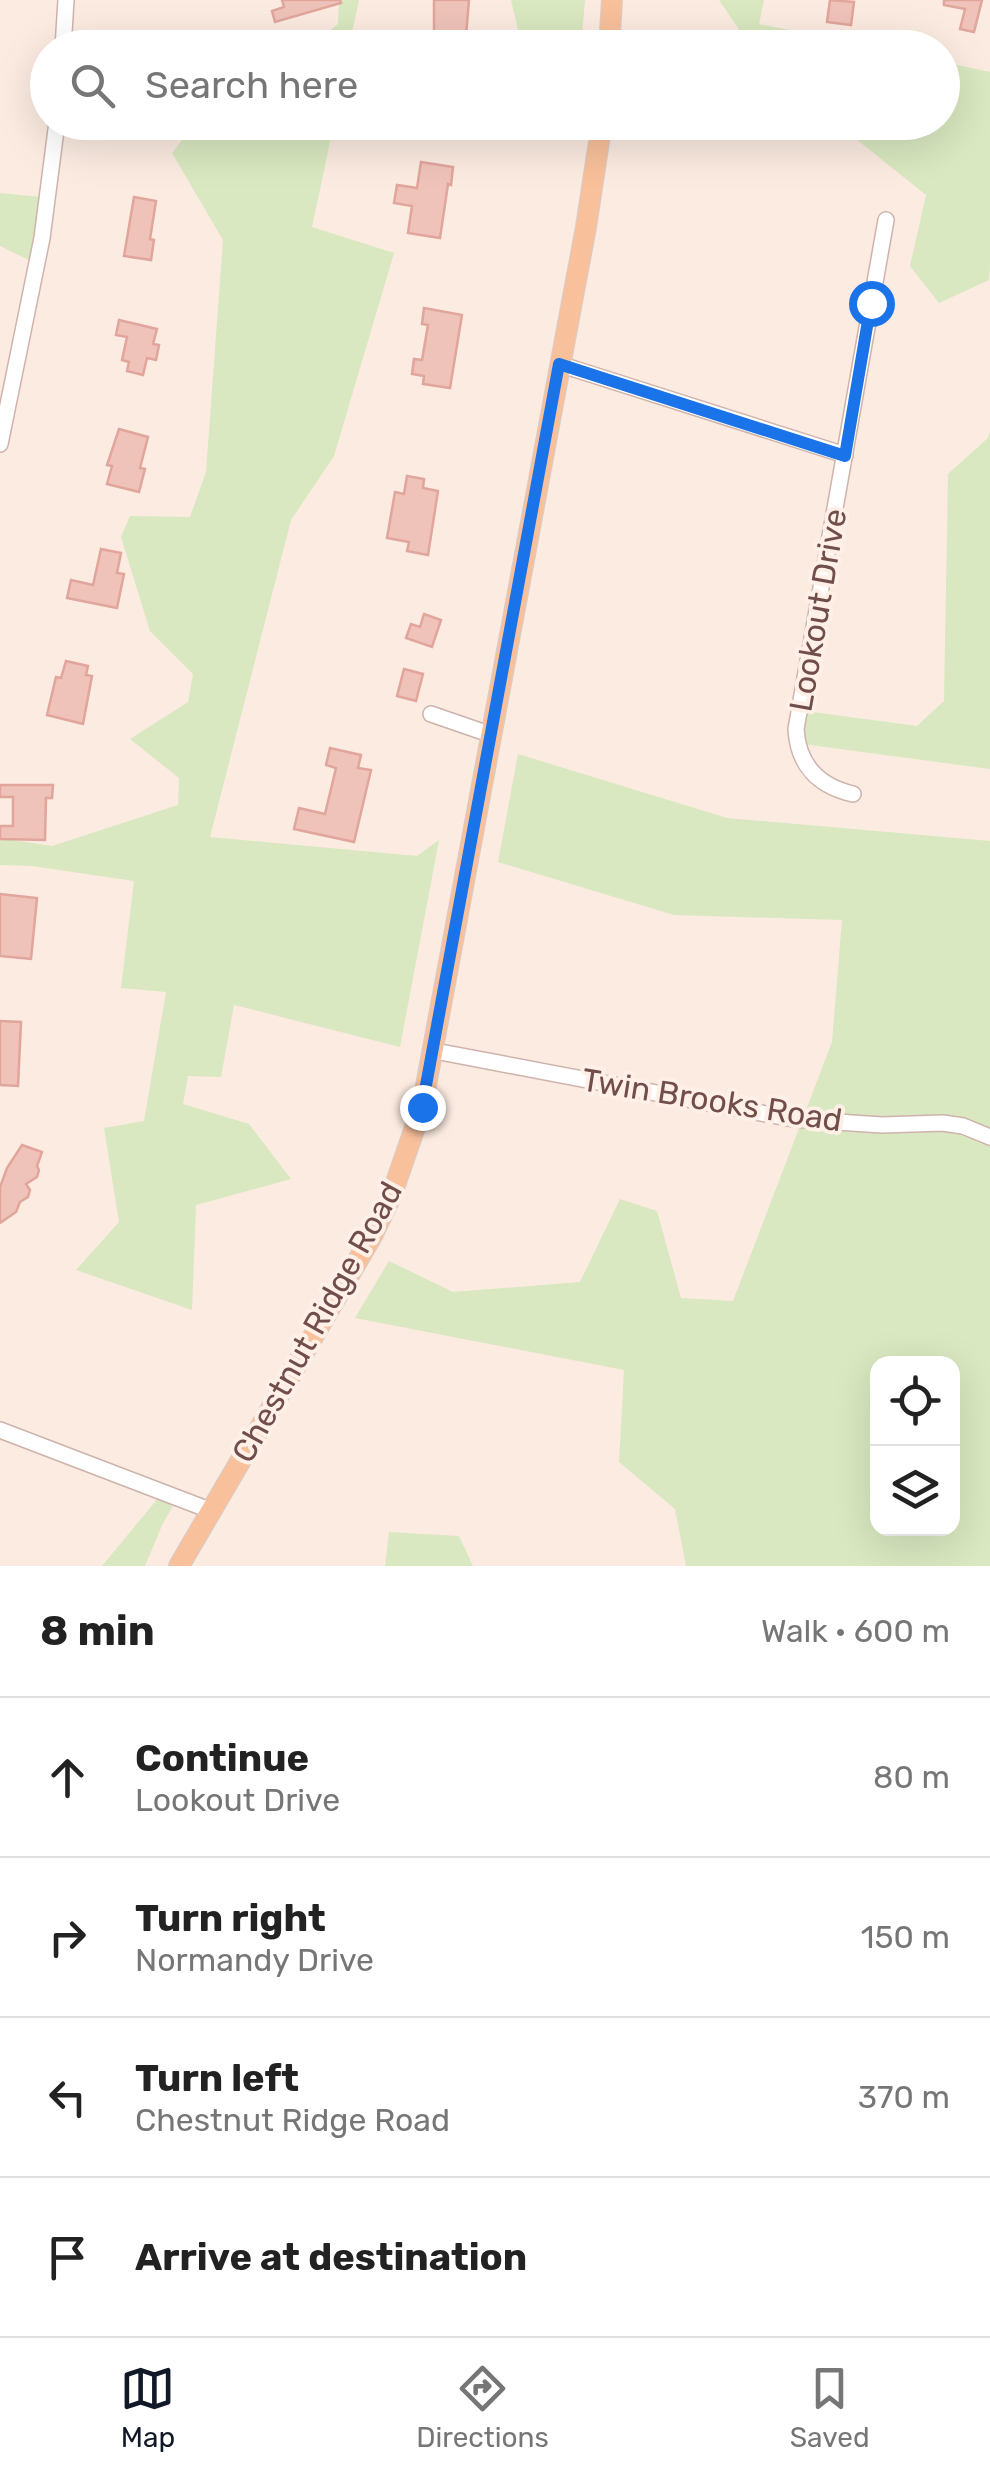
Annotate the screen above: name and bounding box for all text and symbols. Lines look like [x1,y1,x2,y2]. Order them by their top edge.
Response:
search box [30,30,960,140]
icon: search [65,58,120,113]
text: Search here [145,62,358,108]
route start [849,281,895,327]
street label: Lookout Drive [781,506,855,714]
street label: Twin Brooks Road [579,1061,845,1139]
route end [400,1085,446,1131]
street label: Chestnut Ridge Road [224,1175,410,1469]
map controls [870,1356,960,1536]
button: locate [870,1356,960,1446]
button: layers [870,1446,960,1536]
text: 8 min [40,1606,155,1656]
text: Walk · 600 m [761,1612,950,1650]
text: Continue [135,1735,309,1781]
icon: ahead [40,1750,95,1805]
text: 80 m [873,1758,950,1796]
text: Lookout Drive [135,1781,340,1819]
text: Turn right [135,1895,326,1941]
icon: right [40,1910,95,1965]
text: 150 m [861,1918,950,1956]
text: Normandy Drive [135,1941,374,1979]
text: Turn left [135,2055,299,2101]
icon: left [40,2070,95,2125]
text: 370 m [858,2078,950,2116]
text: Chestnut Ridge Road [135,2101,450,2139]
icon: arrive [40,2230,95,2285]
text: Arrive at destination [135,2234,527,2280]
tab: Map [120,2361,175,2454]
tab: Directions [416,2361,549,2454]
tab: Saved [790,2361,870,2454]

